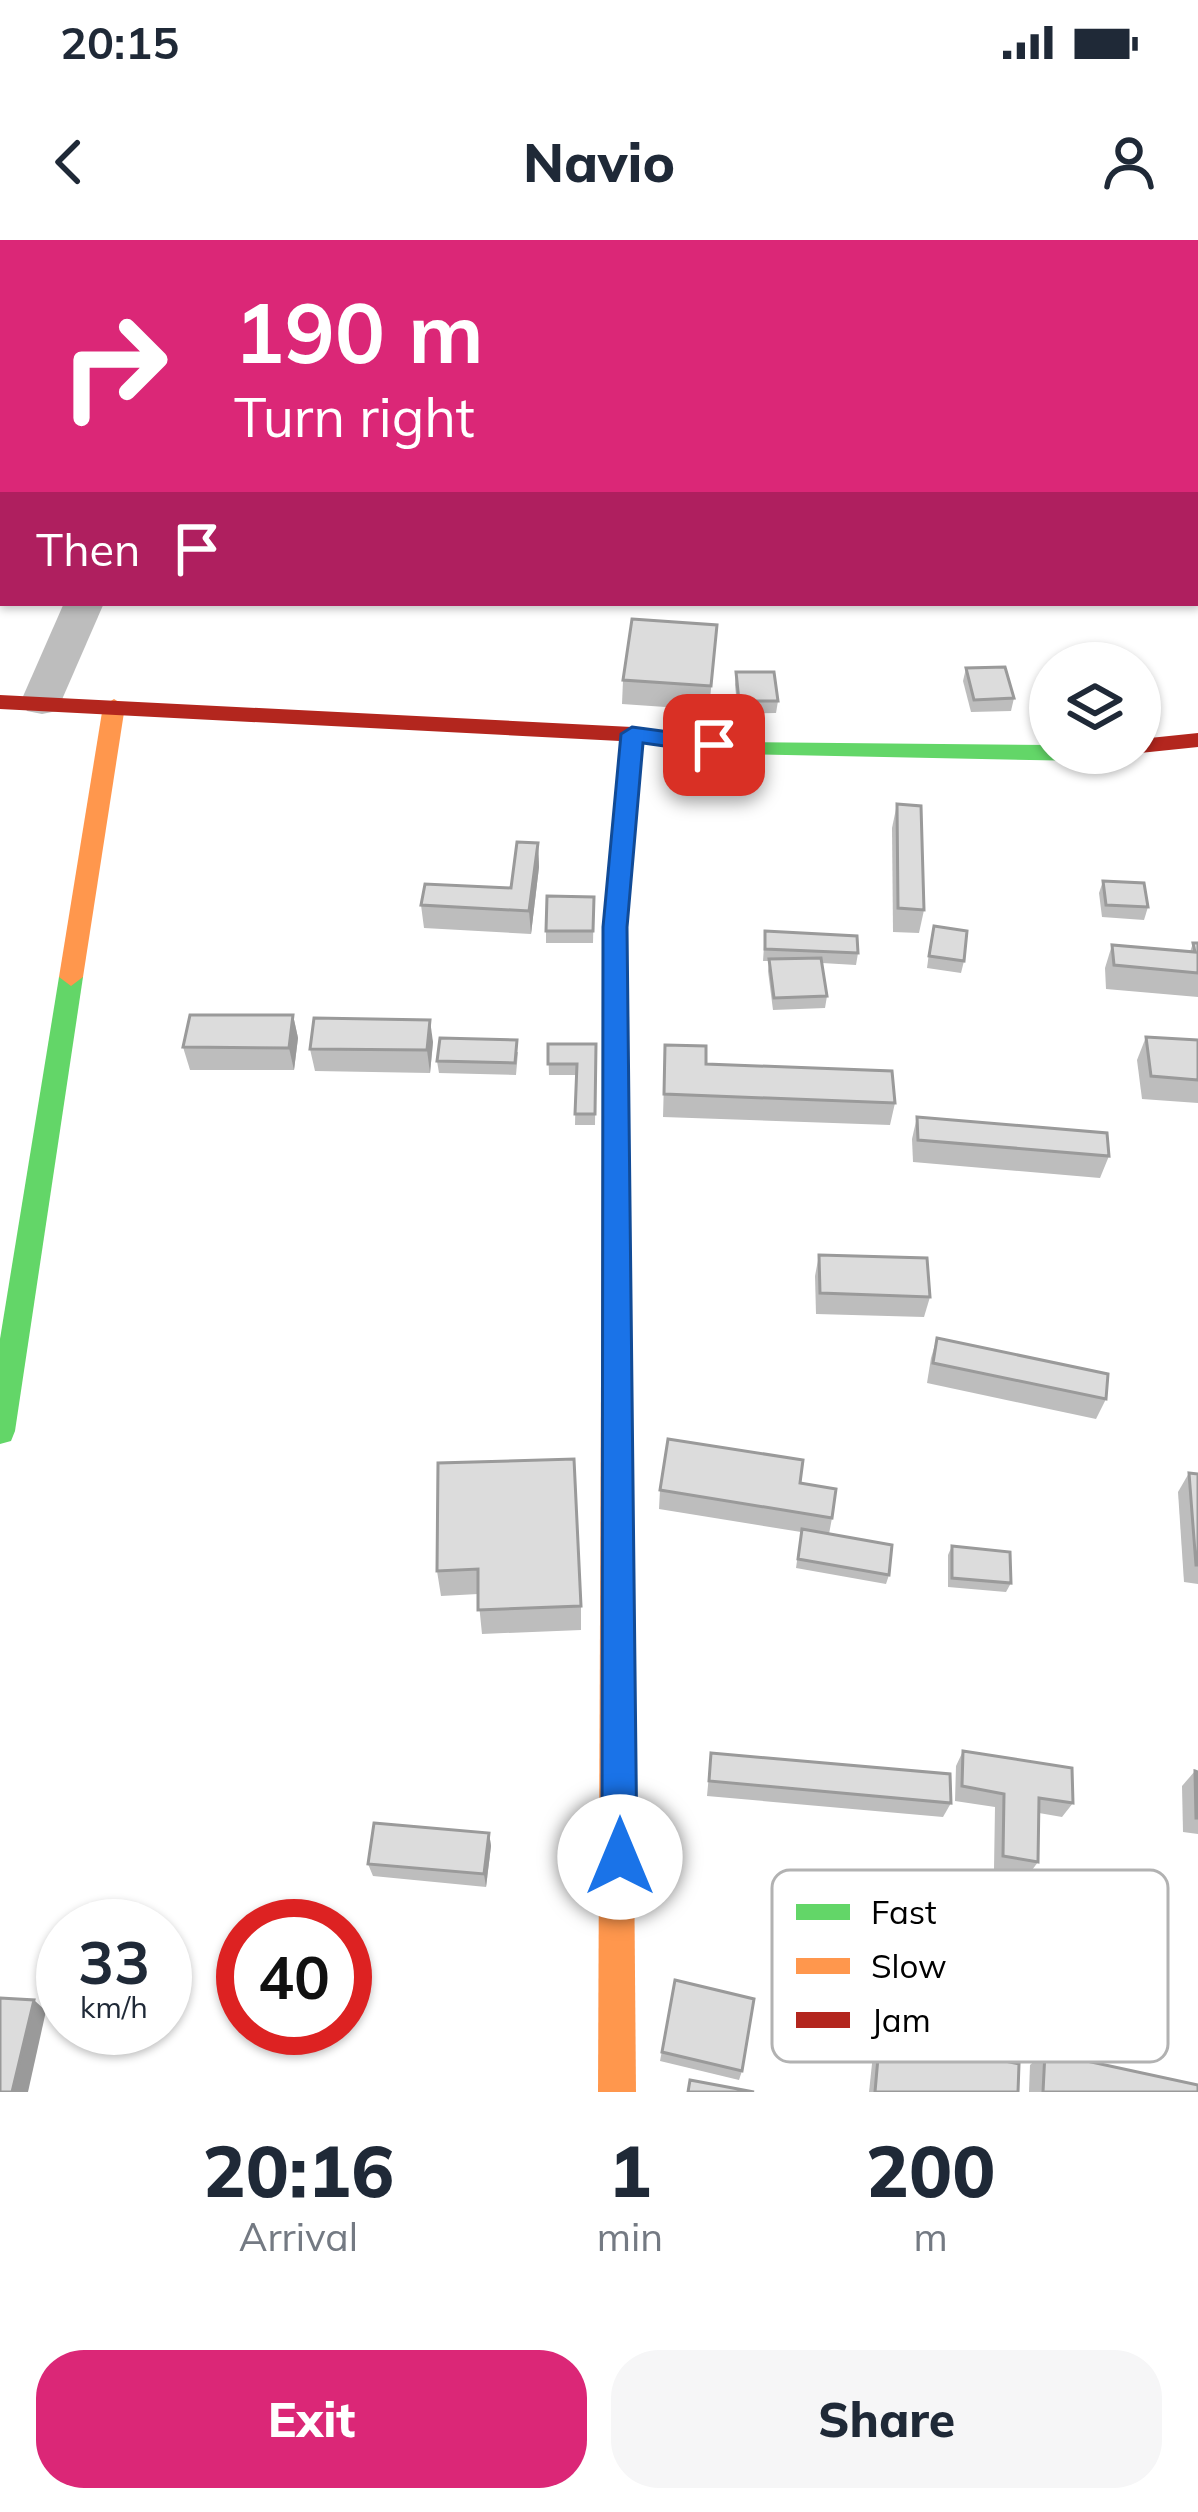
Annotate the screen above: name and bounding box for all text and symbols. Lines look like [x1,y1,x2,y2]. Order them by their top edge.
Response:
text: 20:15 [60,14,179,70]
text: Navio [523,128,675,196]
icon: back [36,129,102,195]
icon: person [1096,129,1162,195]
text: 190 m [234,279,484,384]
icon: right [36,288,192,444]
text: Turn right [234,383,475,451]
icon: arrive [164,516,230,582]
text: Then [36,521,140,577]
map controls [1029,642,1161,774]
button: layers [1029,642,1161,774]
pin [663,694,765,796]
icon: arrive [681,712,747,778]
position arrow [557,1794,683,1920]
legend [772,1870,1168,2062]
text: Fast [871,1891,936,1932]
speed limit sign: 40 [216,1899,372,2055]
text: 33 [78,1924,150,1999]
text: Slow [871,1945,947,1986]
text: km/h [80,1988,148,2026]
text: Jam [871,1999,931,2040]
text: 20:16 [203,2125,394,2215]
text: 1 [608,2125,652,2215]
text: 200 [866,2125,995,2215]
text: Arrival [239,2212,358,2261]
text: min [597,2212,663,2261]
text: m [913,2212,948,2261]
button: Exit [36,2350,587,2488]
button: Share [611,2350,1162,2488]

